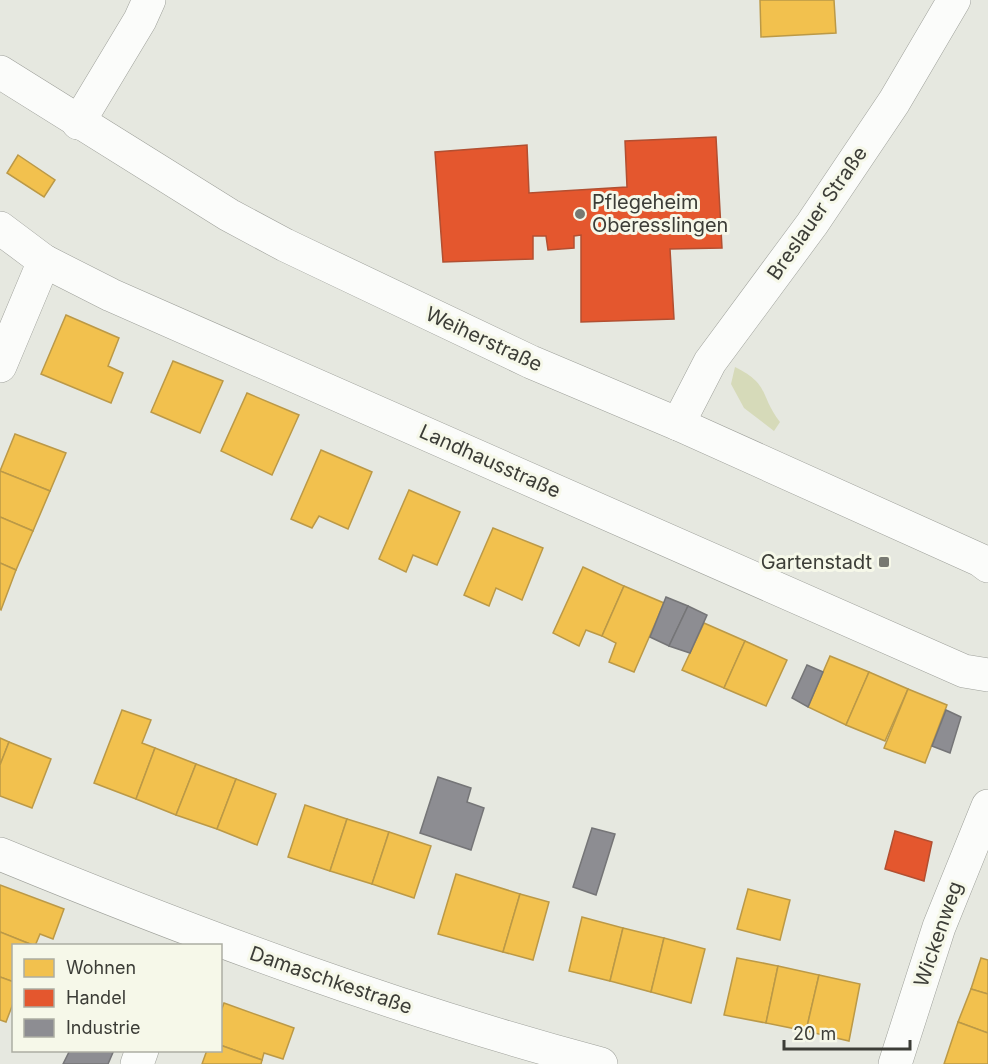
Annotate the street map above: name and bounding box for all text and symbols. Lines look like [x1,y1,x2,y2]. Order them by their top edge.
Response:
street label: Breslauer Straße [762,142,872,284]
place label: Pflegeheim Oberesslingen [592,190,728,237]
marker: Pflegeheim Oberesslingen [573,207,587,221]
street label: Weiherstraße [422,301,546,377]
street label: Landhausstraße [416,419,564,503]
place label: Gartenstadt [761,550,872,574]
marker: Gartenstadt [877,555,891,569]
street label: Wickenweg [909,878,967,990]
street label: Damaschkestraße [247,941,415,1019]
legend [12,944,222,1052]
text: Wohnen [66,957,136,978]
text: Handel [66,987,126,1008]
scale bar [784,1013,910,1051]
text: Industrie [66,1017,140,1038]
text: 20 m [793,1023,836,1044]

